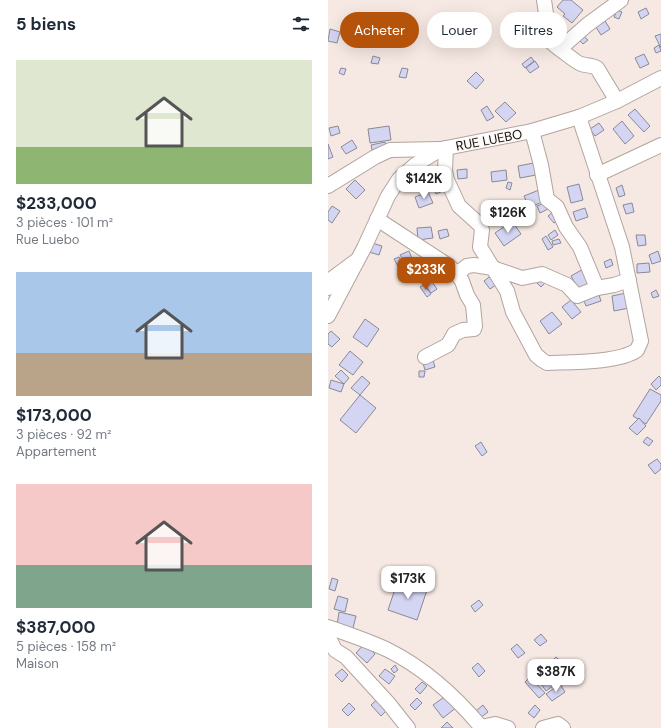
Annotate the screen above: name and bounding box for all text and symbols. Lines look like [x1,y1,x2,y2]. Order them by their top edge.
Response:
chip: Acheter [340,12,419,48]
chip: Louer [427,12,492,48]
chip: Filtres [500,12,567,48]
text: 5 biens [16,13,76,35]
icon: filters [290,13,312,35]
icon: home [128,86,200,158]
street label: RUE LUEBO [454,125,524,155]
pin: $142K [396,166,452,200]
text: $142K [405,170,443,187]
text: $233,000 [16,192,97,214]
pin: $126K [480,200,536,234]
text: $126K [490,204,526,221]
text: 3 pièces · 101 m² [16,214,113,231]
text: Rue Luebo [16,231,80,248]
pin: $233K [398,257,454,291]
text: $233K [406,261,446,278]
icon: home [128,298,200,370]
text: $173,000 [16,404,92,426]
text: 3 pièces · 92 m² [16,426,111,443]
text: Appartement [16,443,97,460]
icon: home [128,510,200,582]
pin: $173K [380,566,436,600]
text: $173K [390,570,426,587]
text: $387,000 [16,616,95,638]
text: 5 pièces · 158 m² [16,638,116,655]
text: Maison [16,655,59,672]
pin: $387K [528,659,584,693]
text: $387K [536,663,576,680]

